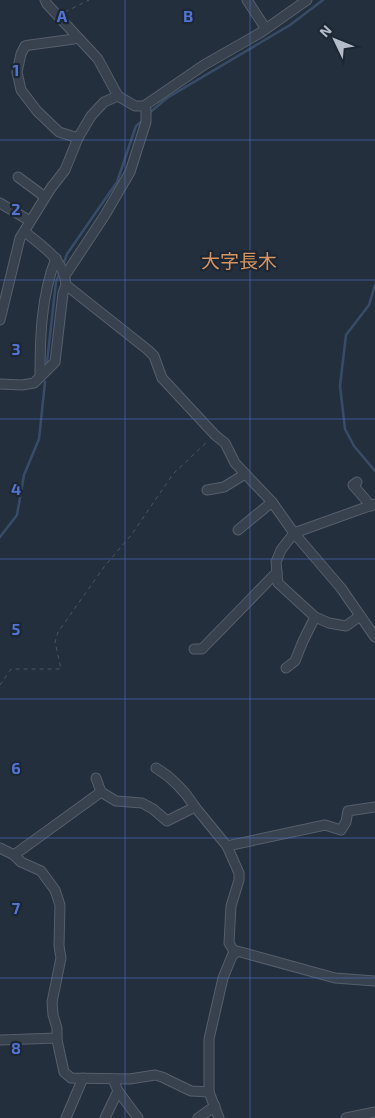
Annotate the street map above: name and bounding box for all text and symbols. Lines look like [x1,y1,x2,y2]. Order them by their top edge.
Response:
text: A [57,6,68,25]
text: B [183,6,193,25]
north arrow [310,15,360,65]
text: N [315,21,335,40]
text: 1 [13,60,19,79]
text: 2 [11,199,21,218]
district label: 大字長木 [201,249,277,272]
text: 3 [11,339,21,358]
text: 4 [11,479,21,498]
text: 5 [12,619,21,638]
text: 6 [11,758,21,777]
text: 7 [12,898,21,917]
text: 8 [11,1038,21,1057]

